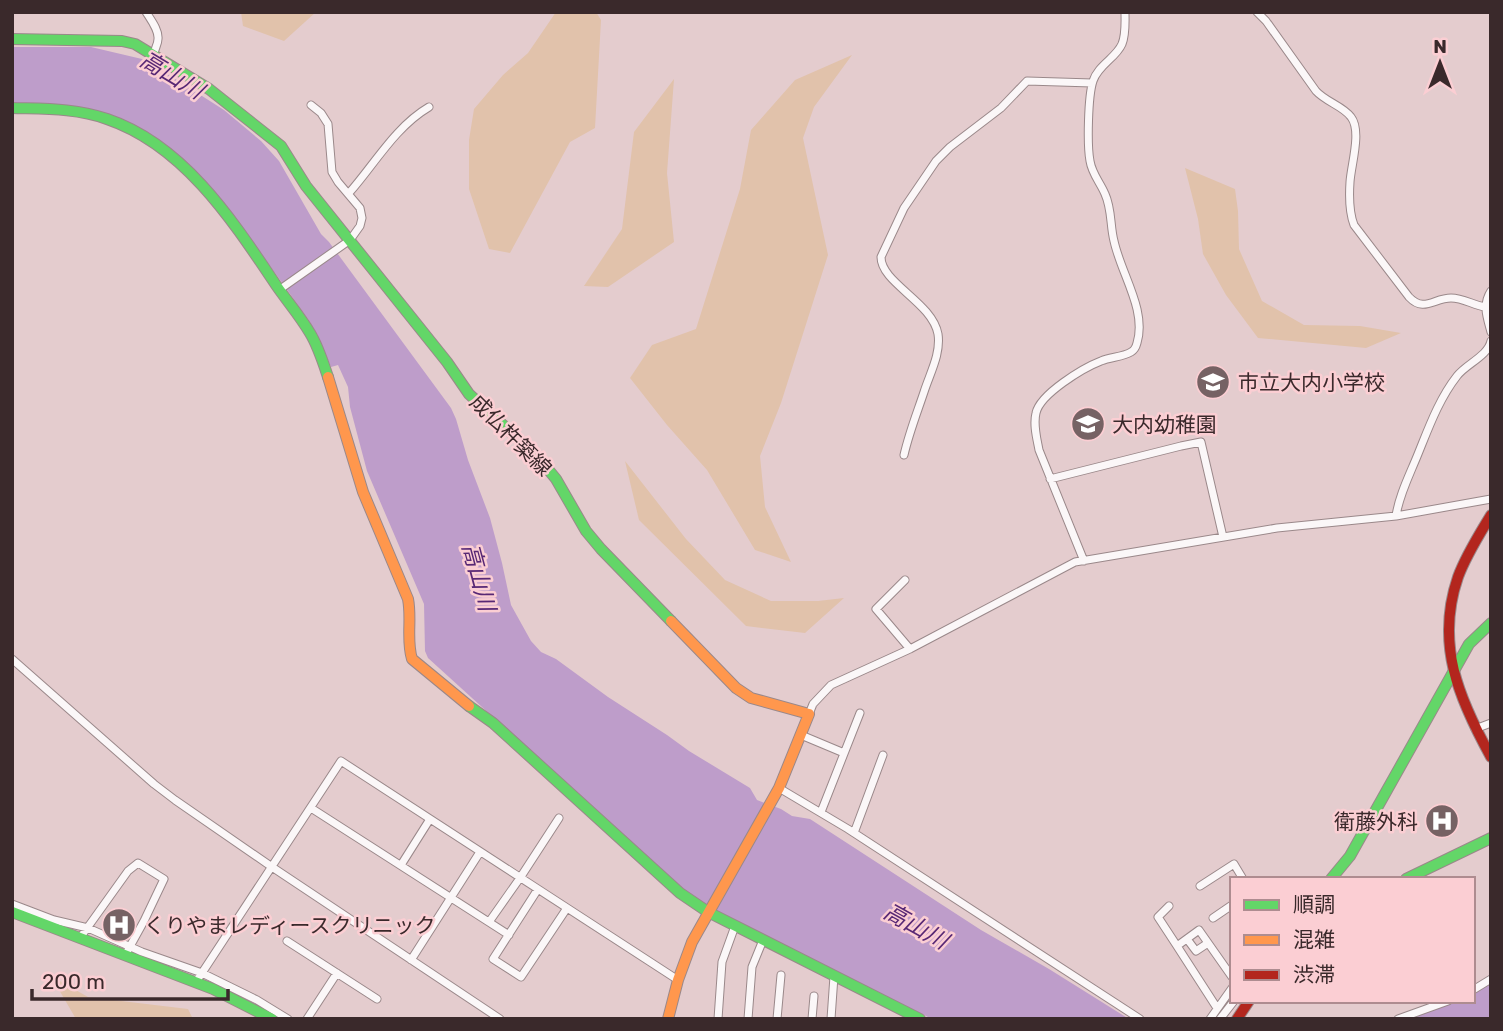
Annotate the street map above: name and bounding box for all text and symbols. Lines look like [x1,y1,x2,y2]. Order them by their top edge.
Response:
north arrow [1405,28,1475,98]
text: N [1433,35,1447,58]
water label: 高山川 [135,45,211,106]
school or university icon: 市立大内小学校 [1194,363,1232,401]
place label: 市立大内小学校 [1238,370,1385,395]
street label: 成仏杵築線 [465,389,557,481]
school or university icon: 大内幼稚園 [1069,405,1107,443]
place label: 大内幼稚園 [1112,412,1217,437]
water label: 高山川 [457,540,502,617]
hospital icon: 衛藤外科 [1423,802,1461,840]
place label: 衛藤外科 [1334,809,1418,834]
legend [1230,877,1475,1003]
text: 順調 [1293,892,1335,917]
water label: 高山川 [879,897,956,956]
hospital icon: くりやまレディースクリニック [100,906,138,944]
place label: くりやまレディースクリニック [144,913,435,938]
text: 混雑 [1293,927,1335,952]
scale bar [32,958,228,1002]
text: 渋滞 [1293,962,1335,987]
text: 200 m [42,969,105,994]

